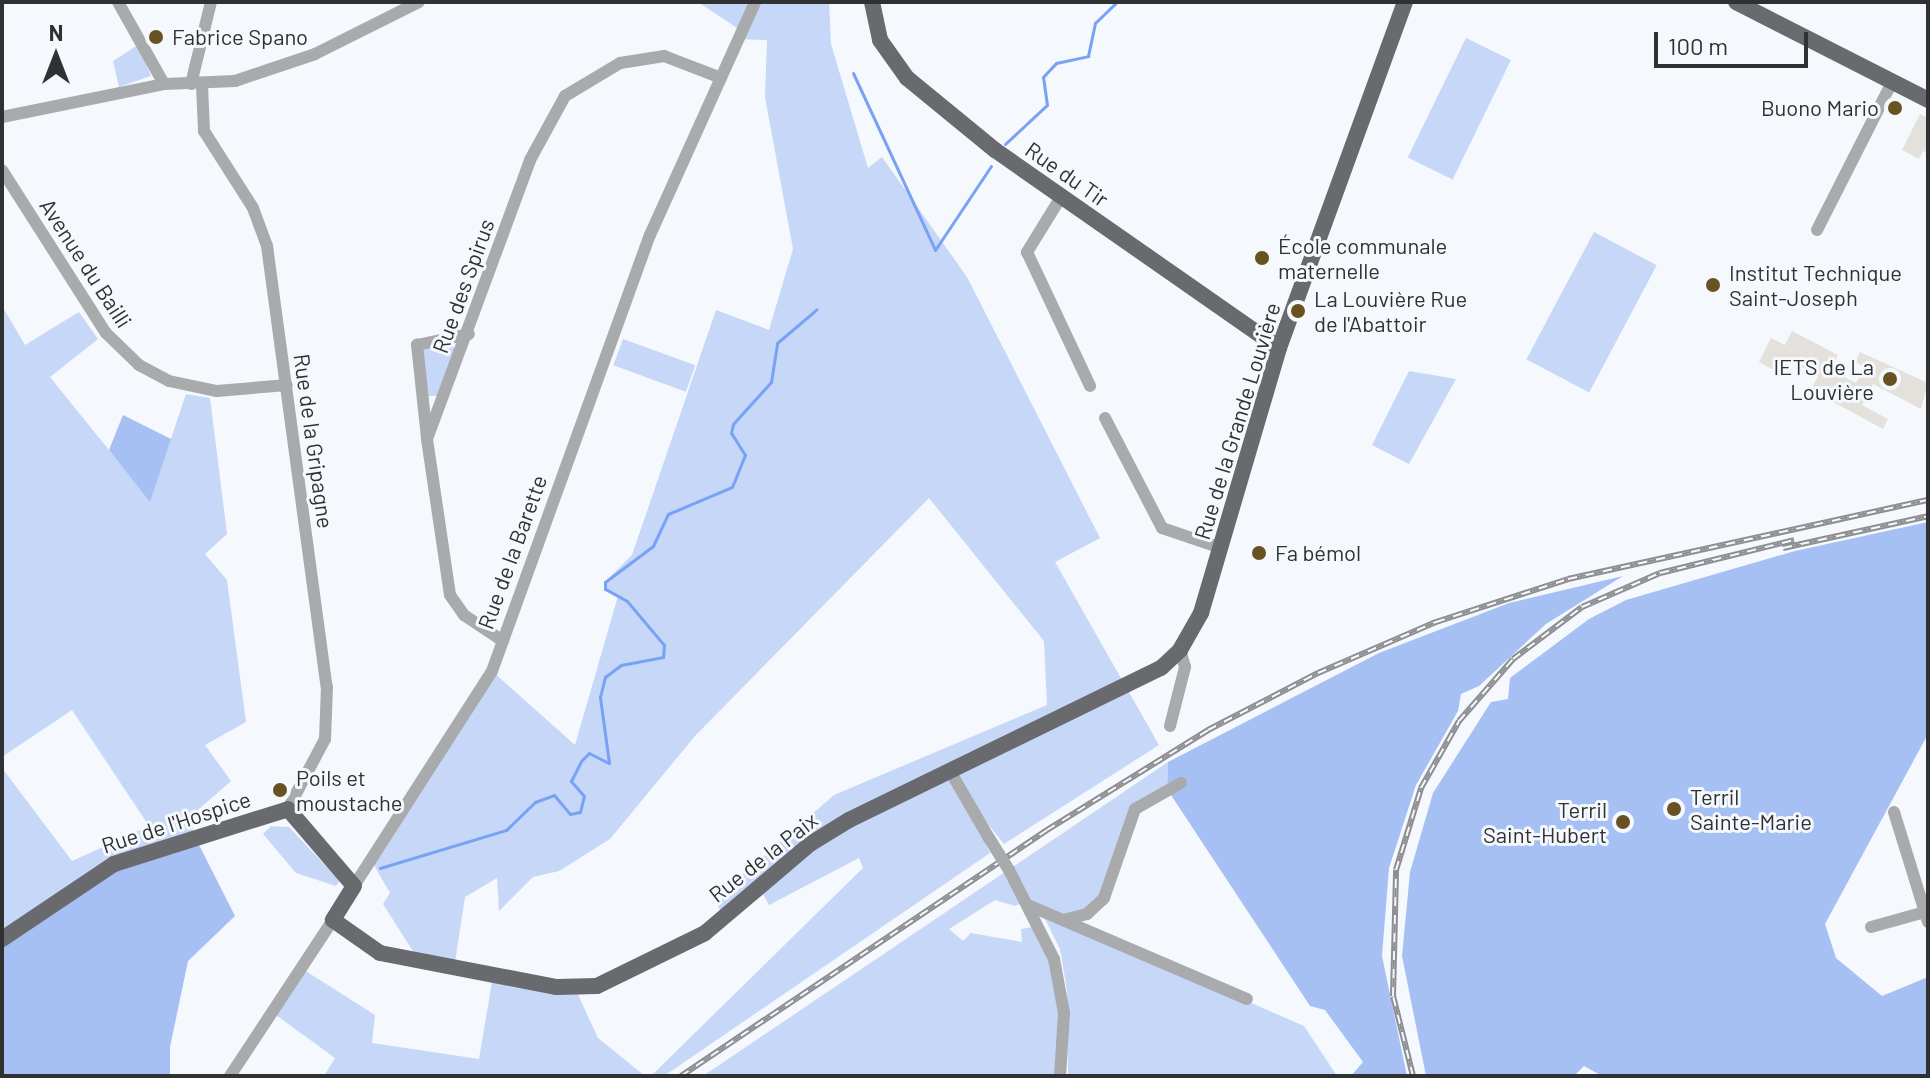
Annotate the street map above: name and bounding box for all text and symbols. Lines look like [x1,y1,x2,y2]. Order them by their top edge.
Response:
north arrow [16,16,96,96]
scale bar [1658,16,1812,66]
text: N [49,19,63,45]
place label: Fabrice Spano [172,24,308,50]
marker: Fabrice Spano [147,28,165,46]
text: 100 m [1668,31,1728,60]
place label: Buono Mario [1761,95,1879,121]
marker: Buono Mario [1886,99,1904,117]
street label: Rue du Tir [1020,136,1114,212]
street label: Avenue du Bailli [34,193,138,333]
street label: Rue des Spirus [427,215,499,357]
place label: École communale maternelle [1278,232,1447,284]
marker: École communale maternelle [1253,249,1271,267]
place label: Institut Technique Saint-Joseph [1729,259,1902,310]
marker: Institut Technique Saint-Joseph [1704,276,1722,294]
place label: La Louvière Rue de l'Abattoir [1314,285,1467,336]
street label: Rue de la Grande Louvière [1188,299,1286,543]
marker: La Louvière Rue de l'Abattoir [1289,302,1307,320]
street label: Rue de la Gripagne [289,352,339,530]
place label: IETS de La Louvière [1773,353,1874,404]
marker: IETS de La Louvière [1881,370,1899,388]
street label: Rue de la Barette [472,471,552,633]
place label: Fa bémol [1275,540,1361,566]
marker: Fa bémol [1250,544,1268,562]
place label: Poils et moustache [296,764,403,816]
marker: Poils et moustache [271,781,289,799]
place label: Terril Sainte-Marie [1690,783,1812,834]
street label: Rue de l'Hospice [98,785,254,859]
place label: Terril Saint-Hubert [1483,796,1607,848]
marker: Terril Sainte-Marie [1665,800,1683,818]
street label: Rue de la Paix [703,806,823,908]
marker: Terril Saint-Hubert [1614,813,1632,831]

